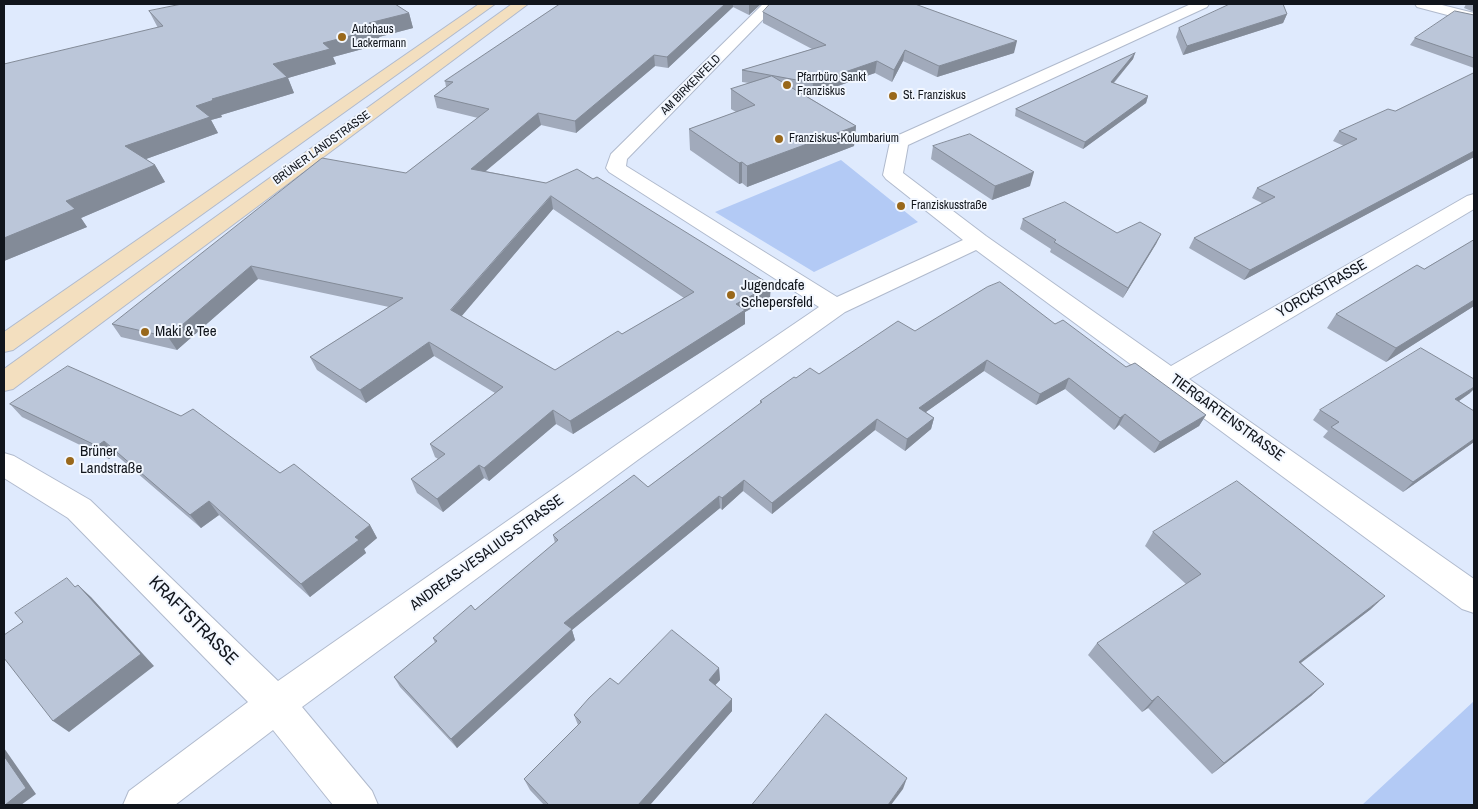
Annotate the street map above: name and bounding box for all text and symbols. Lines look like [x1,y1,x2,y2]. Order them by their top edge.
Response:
place label: Autohaus Lackermann [352,23,406,51]
marker: Autohaus Lackermann [336,31,348,43]
street label: AM BIRKENFELD [658,52,724,118]
place label: Pfarrbüro Sankt Franziskus [797,71,866,99]
marker: Pfarrbüro Sankt Franziskus [781,79,793,91]
place label: St. Franziskus [903,89,966,103]
marker: St. Franziskus [887,90,899,102]
street label: BRÜNER LANDSTRASSE [271,108,373,188]
place label: Franziskus-Kolumbarium [789,132,899,146]
marker: Franziskus-Kolumbarium [773,133,785,145]
place label: Franziskusstraße [911,199,987,213]
marker: Franziskusstraße [895,200,907,212]
street label: YORCKSTRASSE [1274,256,1370,322]
place label: Jugendcafe Schepersfeld [741,277,813,312]
marker: Jugendcafe Schepersfeld [725,289,737,301]
place label: Maki & Tee [155,323,217,341]
marker: Maki & Tee [139,326,151,338]
street label: TIERGARTENSTRASSE [1167,371,1287,465]
place label: Brüner Landstraße [80,443,142,478]
marker: Brüner Landstraße [64,455,76,467]
street label: ANDREAS-VESALIUS-STRASSE [407,491,567,615]
street label: KRAFTSTRASSE [144,572,242,670]

